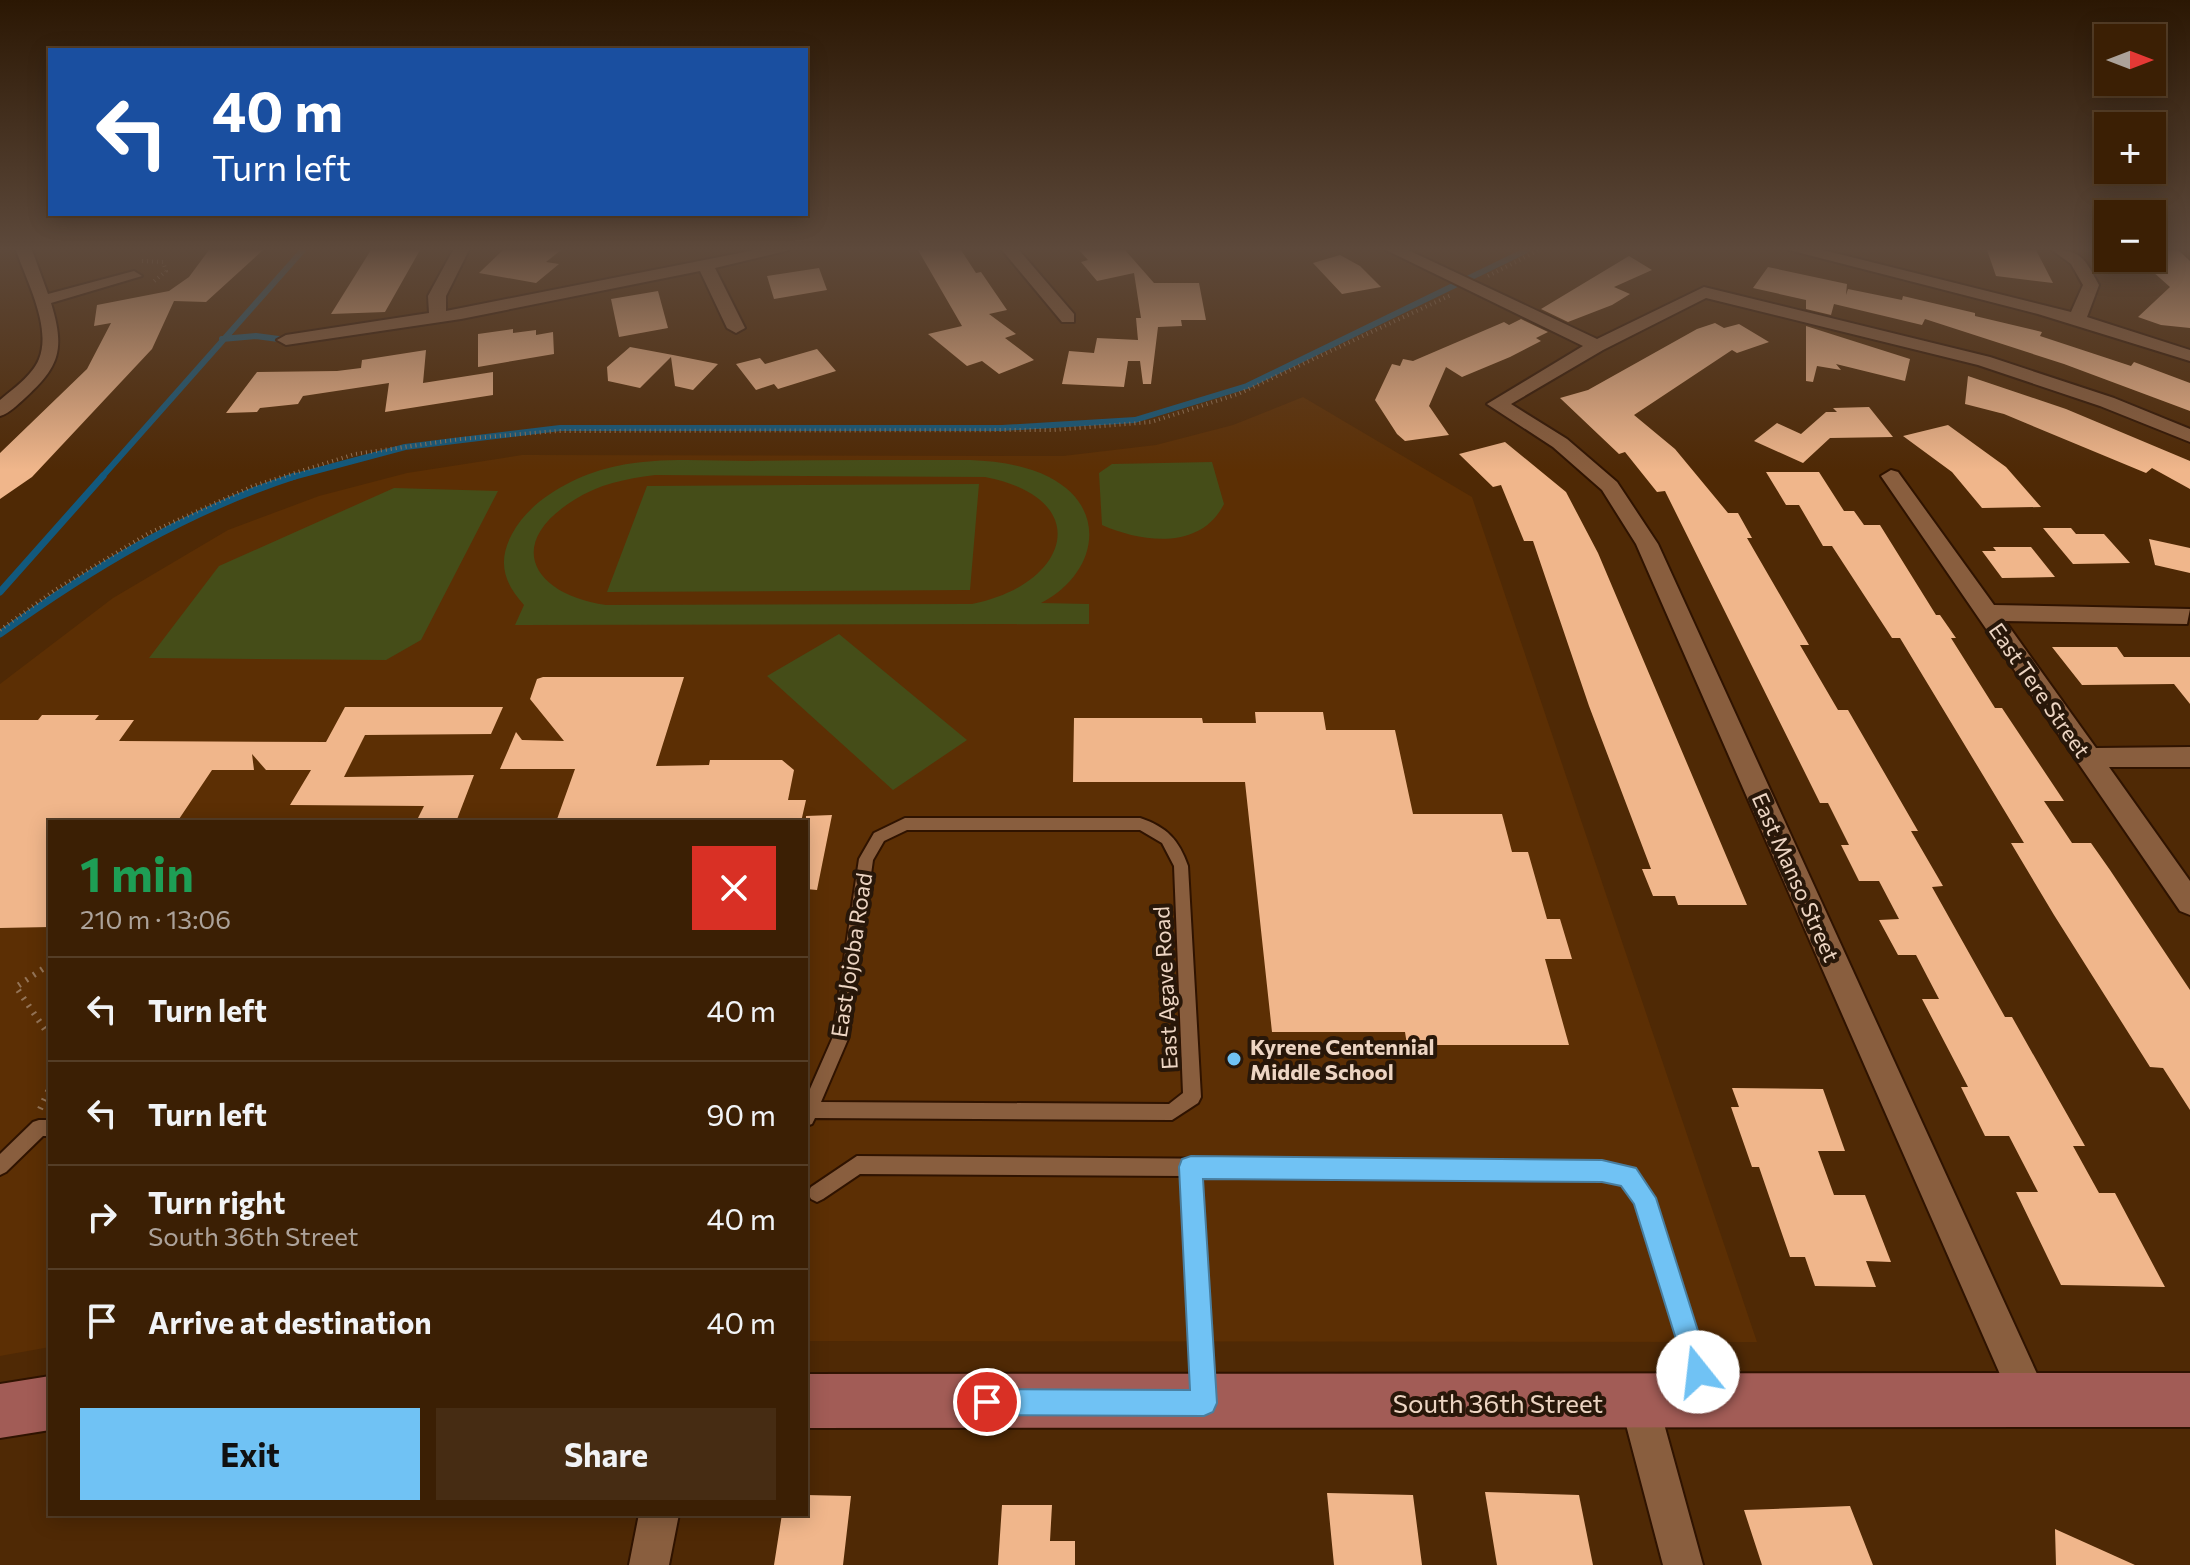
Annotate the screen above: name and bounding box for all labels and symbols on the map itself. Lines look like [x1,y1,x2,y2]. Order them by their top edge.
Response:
north arrow [2094,24,2166,96]
street label: East Tere Street [1984,617,2096,763]
street label: East Manso Street [1747,788,1845,966]
street label: East Jojoba Road [825,871,877,1039]
street label: East Agave Road [1147,906,1183,1070]
place label: Kyrene Centennial Middle School [1250,1033,1435,1085]
marker: Kyrene Centennial Middle School [1225,1050,1243,1068]
position arrow [1656,1330,1740,1414]
pin [953,1368,1021,1436]
street label: South 36th Street [1393,1387,1603,1418]

